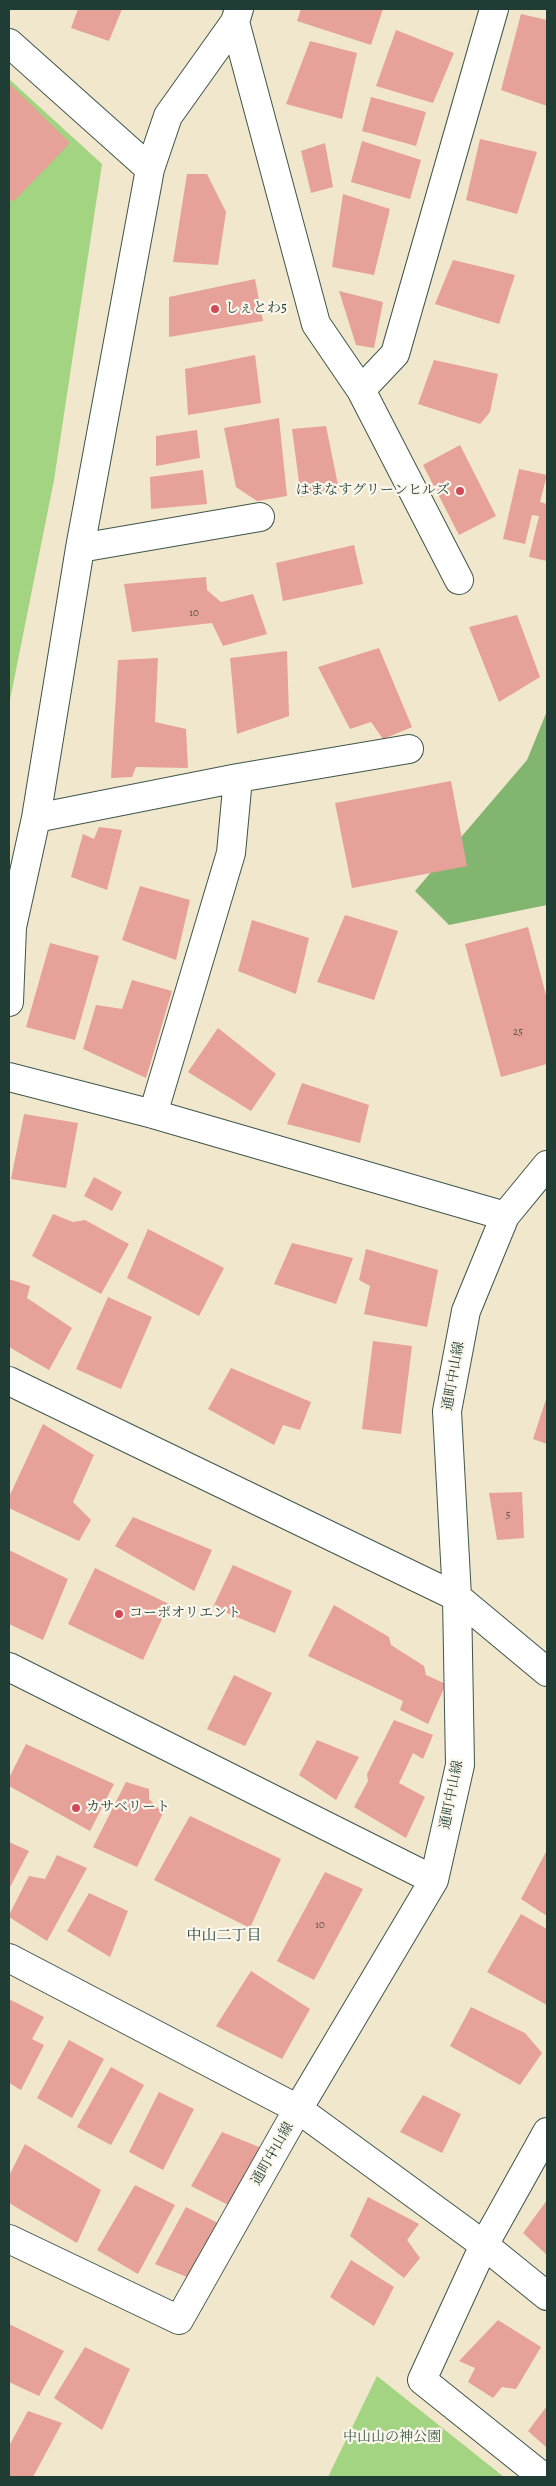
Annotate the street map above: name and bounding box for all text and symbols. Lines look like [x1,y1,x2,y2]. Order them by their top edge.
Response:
place label: しぇとわ5 [225,301,287,317]
marker: しぇとわ5 [209,303,221,315]
place label: はまなすグリーンヒルズ [296,483,450,499]
marker: はまなすグリーンヒルズ [454,485,466,497]
house number: 10 [189,606,199,620]
house number: 25 [513,1025,523,1039]
street label: 通町中山線 [440,1340,468,1412]
house number: 5 [506,1508,510,1522]
place label: コーポオリエント [129,1606,241,1622]
marker: コーポオリエント [113,1608,125,1620]
street label: 通町中山線 [437,1759,467,1831]
place label: カサベリート [86,1800,170,1816]
marker: カサベリート [70,1802,82,1814]
house number: 10 [315,1918,325,1932]
district label: 中山二丁目 [187,1927,261,1945]
street label: 通町中山線 [248,2119,298,2189]
park label: 中山山の神公園 [343,2430,441,2446]

